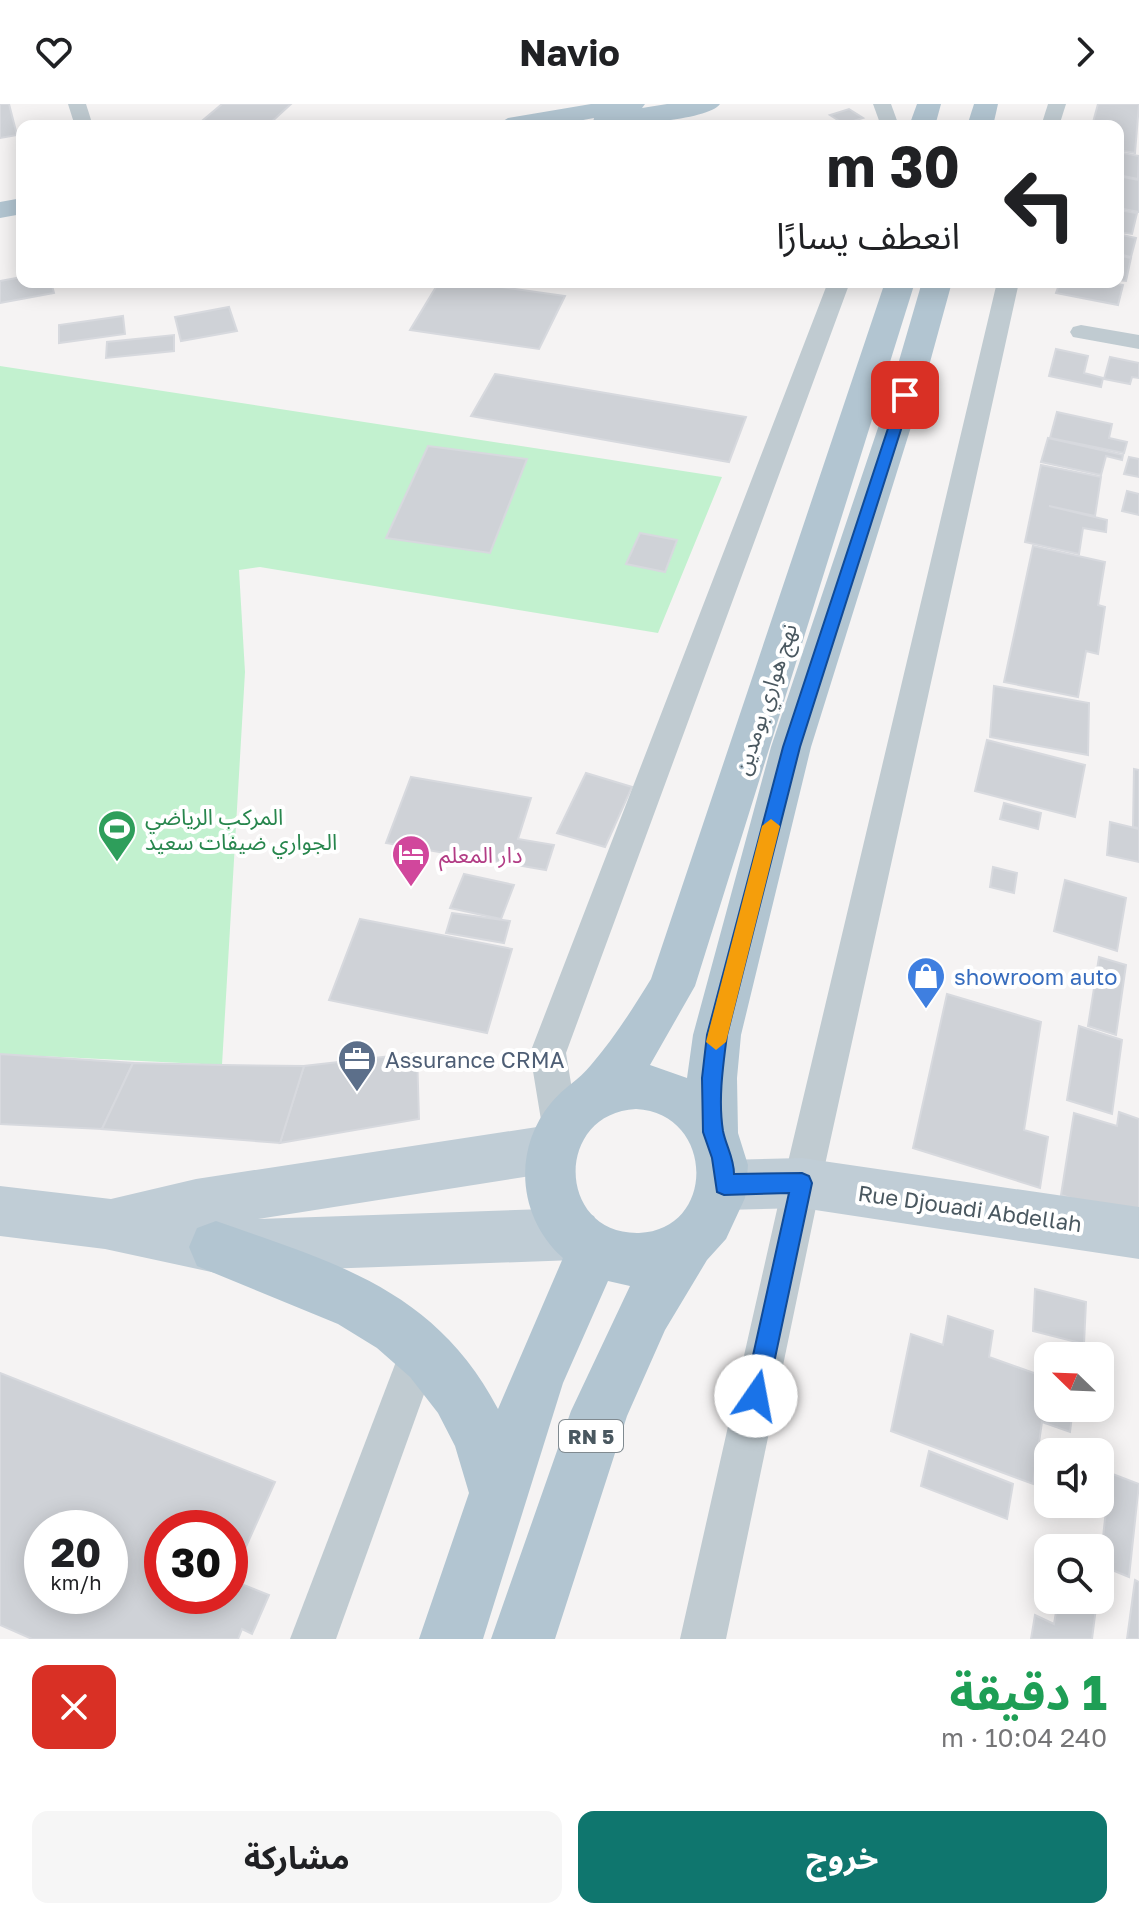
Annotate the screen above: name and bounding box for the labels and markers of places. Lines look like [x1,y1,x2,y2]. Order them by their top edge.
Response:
pin [871,361,939,429]
place label: المركب الرياضي الجواري ضيفات سعيد [145,803,337,859]
sports icon: المركب الرياضي الجواري ضيفات سعيد [96,808,138,863]
hotel icon: دار المعلم [390,833,432,888]
place label: دار المعلم [439,841,522,872]
shop icon: showroom auto [905,955,947,1010]
place label: showroom auto [954,963,1117,990]
office icon: Assurance CRMA [336,1038,378,1093]
place label: Assurance CRMA [385,1046,565,1073]

